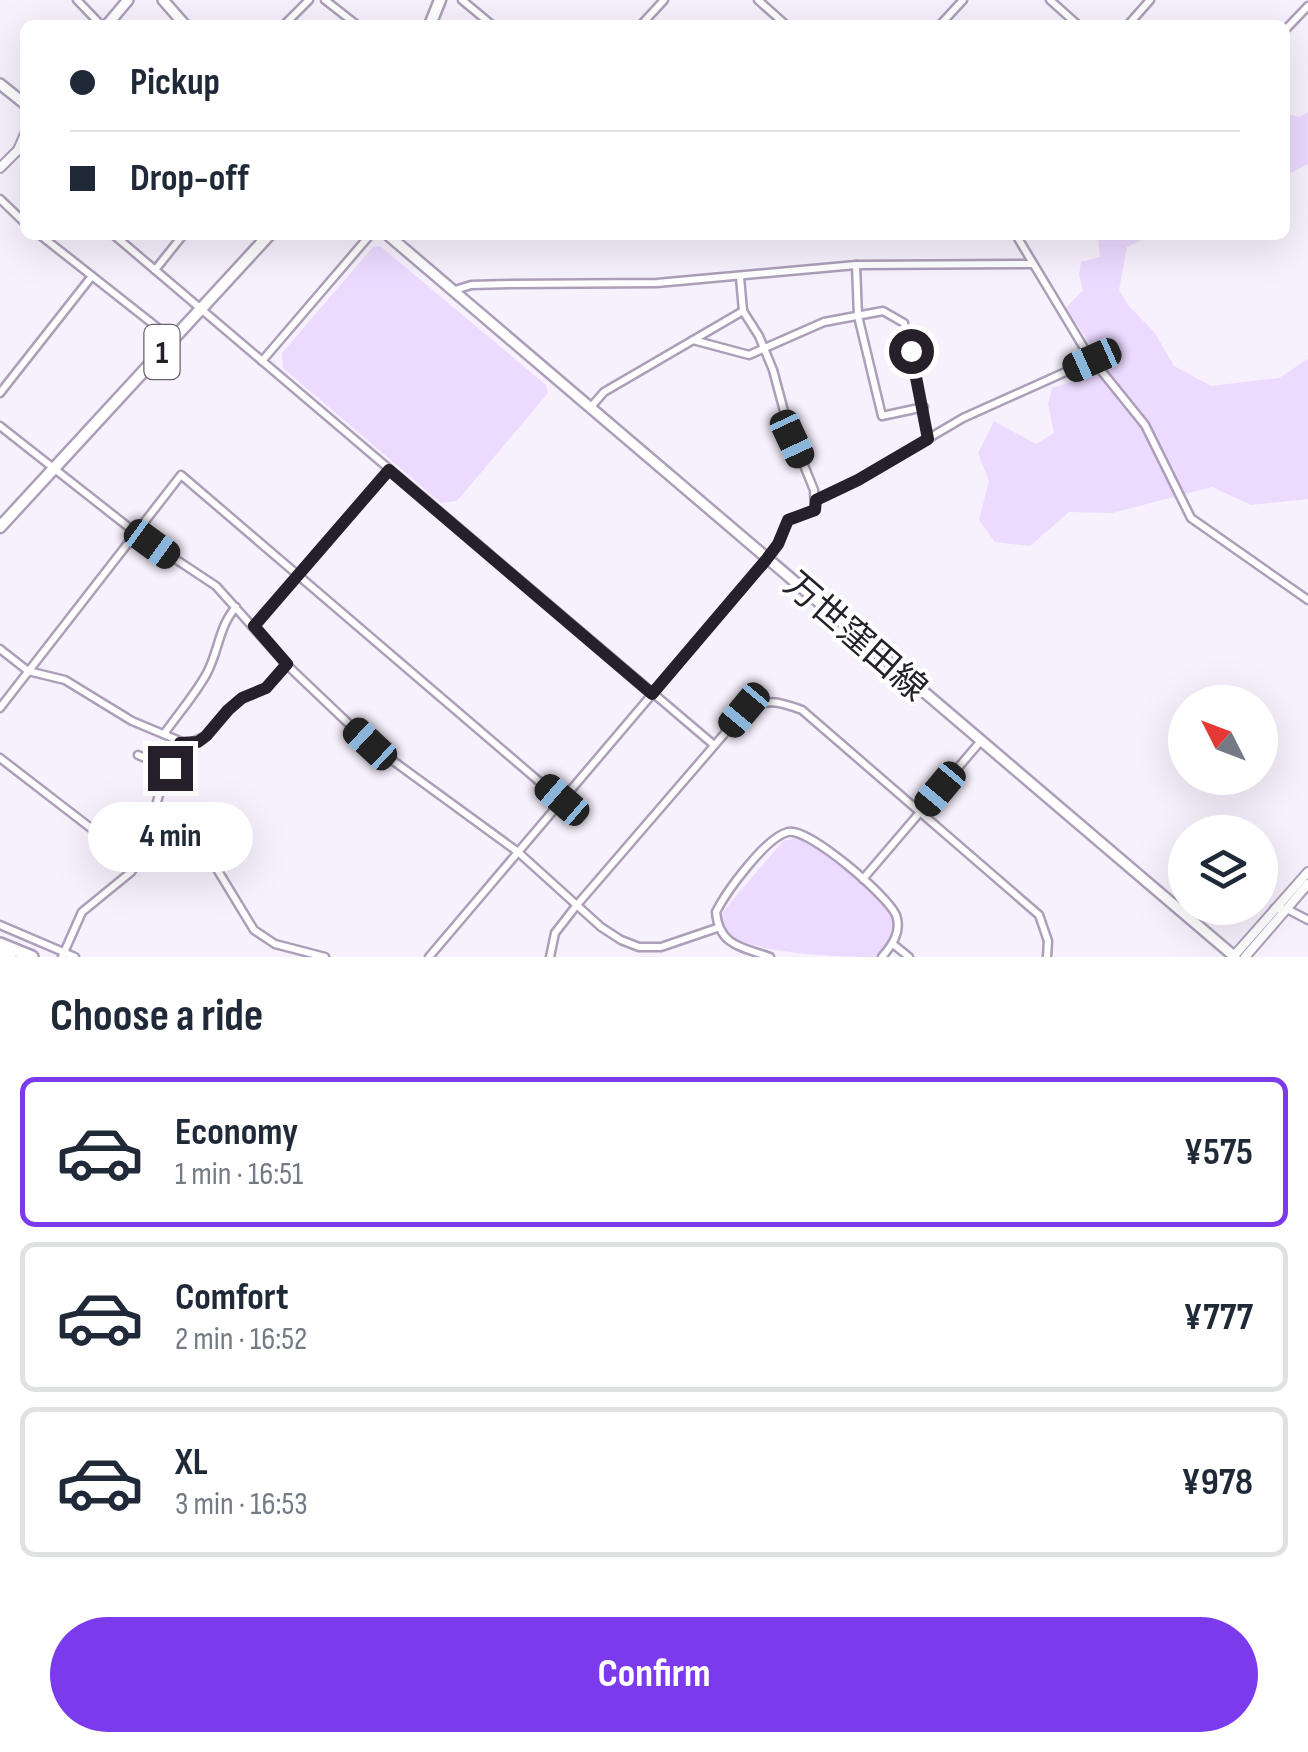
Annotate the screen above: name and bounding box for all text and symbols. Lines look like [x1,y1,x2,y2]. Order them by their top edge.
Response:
text: Pickup [130,60,220,105]
text: Drop-off [130,156,249,201]
road number: 1 [144,325,180,379]
route start [889,329,934,374]
car [1058,334,1126,386]
car [766,405,818,473]
car [119,514,185,574]
street label: 万世窪田線 [775,563,935,711]
car [713,677,775,743]
north arrow [1168,685,1278,795]
map controls [1168,685,1278,925]
car [338,713,402,775]
route end [148,746,193,791]
car [909,756,971,822]
car [530,769,594,831]
callout: 4 min [88,803,252,873]
button: layers [1168,815,1278,925]
text: 4 min [140,817,201,856]
text: Choose a ride [50,989,263,1044]
icon: car [55,1107,145,1197]
text: Economy [175,1110,298,1155]
text: ¥575 [1184,1130,1253,1175]
text: 1 min · 16:51 [175,1155,303,1194]
icon: car [55,1272,145,1362]
text: Comfort [175,1275,289,1320]
text: ¥777 [1183,1295,1253,1340]
text: 2 min · 16:52 [175,1320,307,1359]
icon: car [55,1437,145,1527]
text: XL [175,1440,208,1485]
text: ¥978 [1181,1460,1253,1505]
text: 3 min · 16:53 [175,1485,308,1524]
button: Confirm [50,1617,1258,1732]

